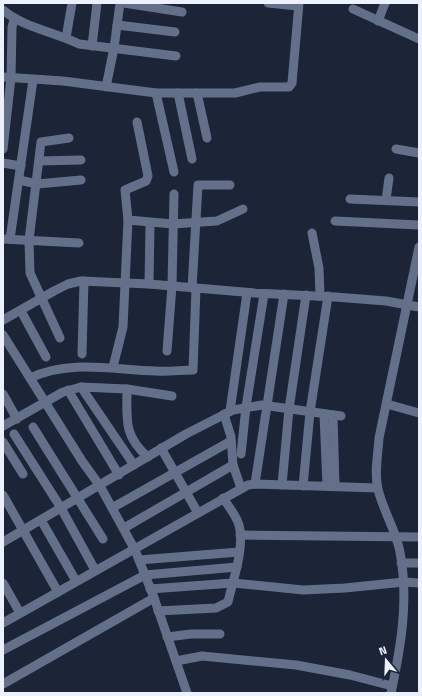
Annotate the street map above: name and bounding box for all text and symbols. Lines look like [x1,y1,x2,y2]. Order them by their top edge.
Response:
north arrow [366,640,406,680]
text: N [377,642,389,659]

